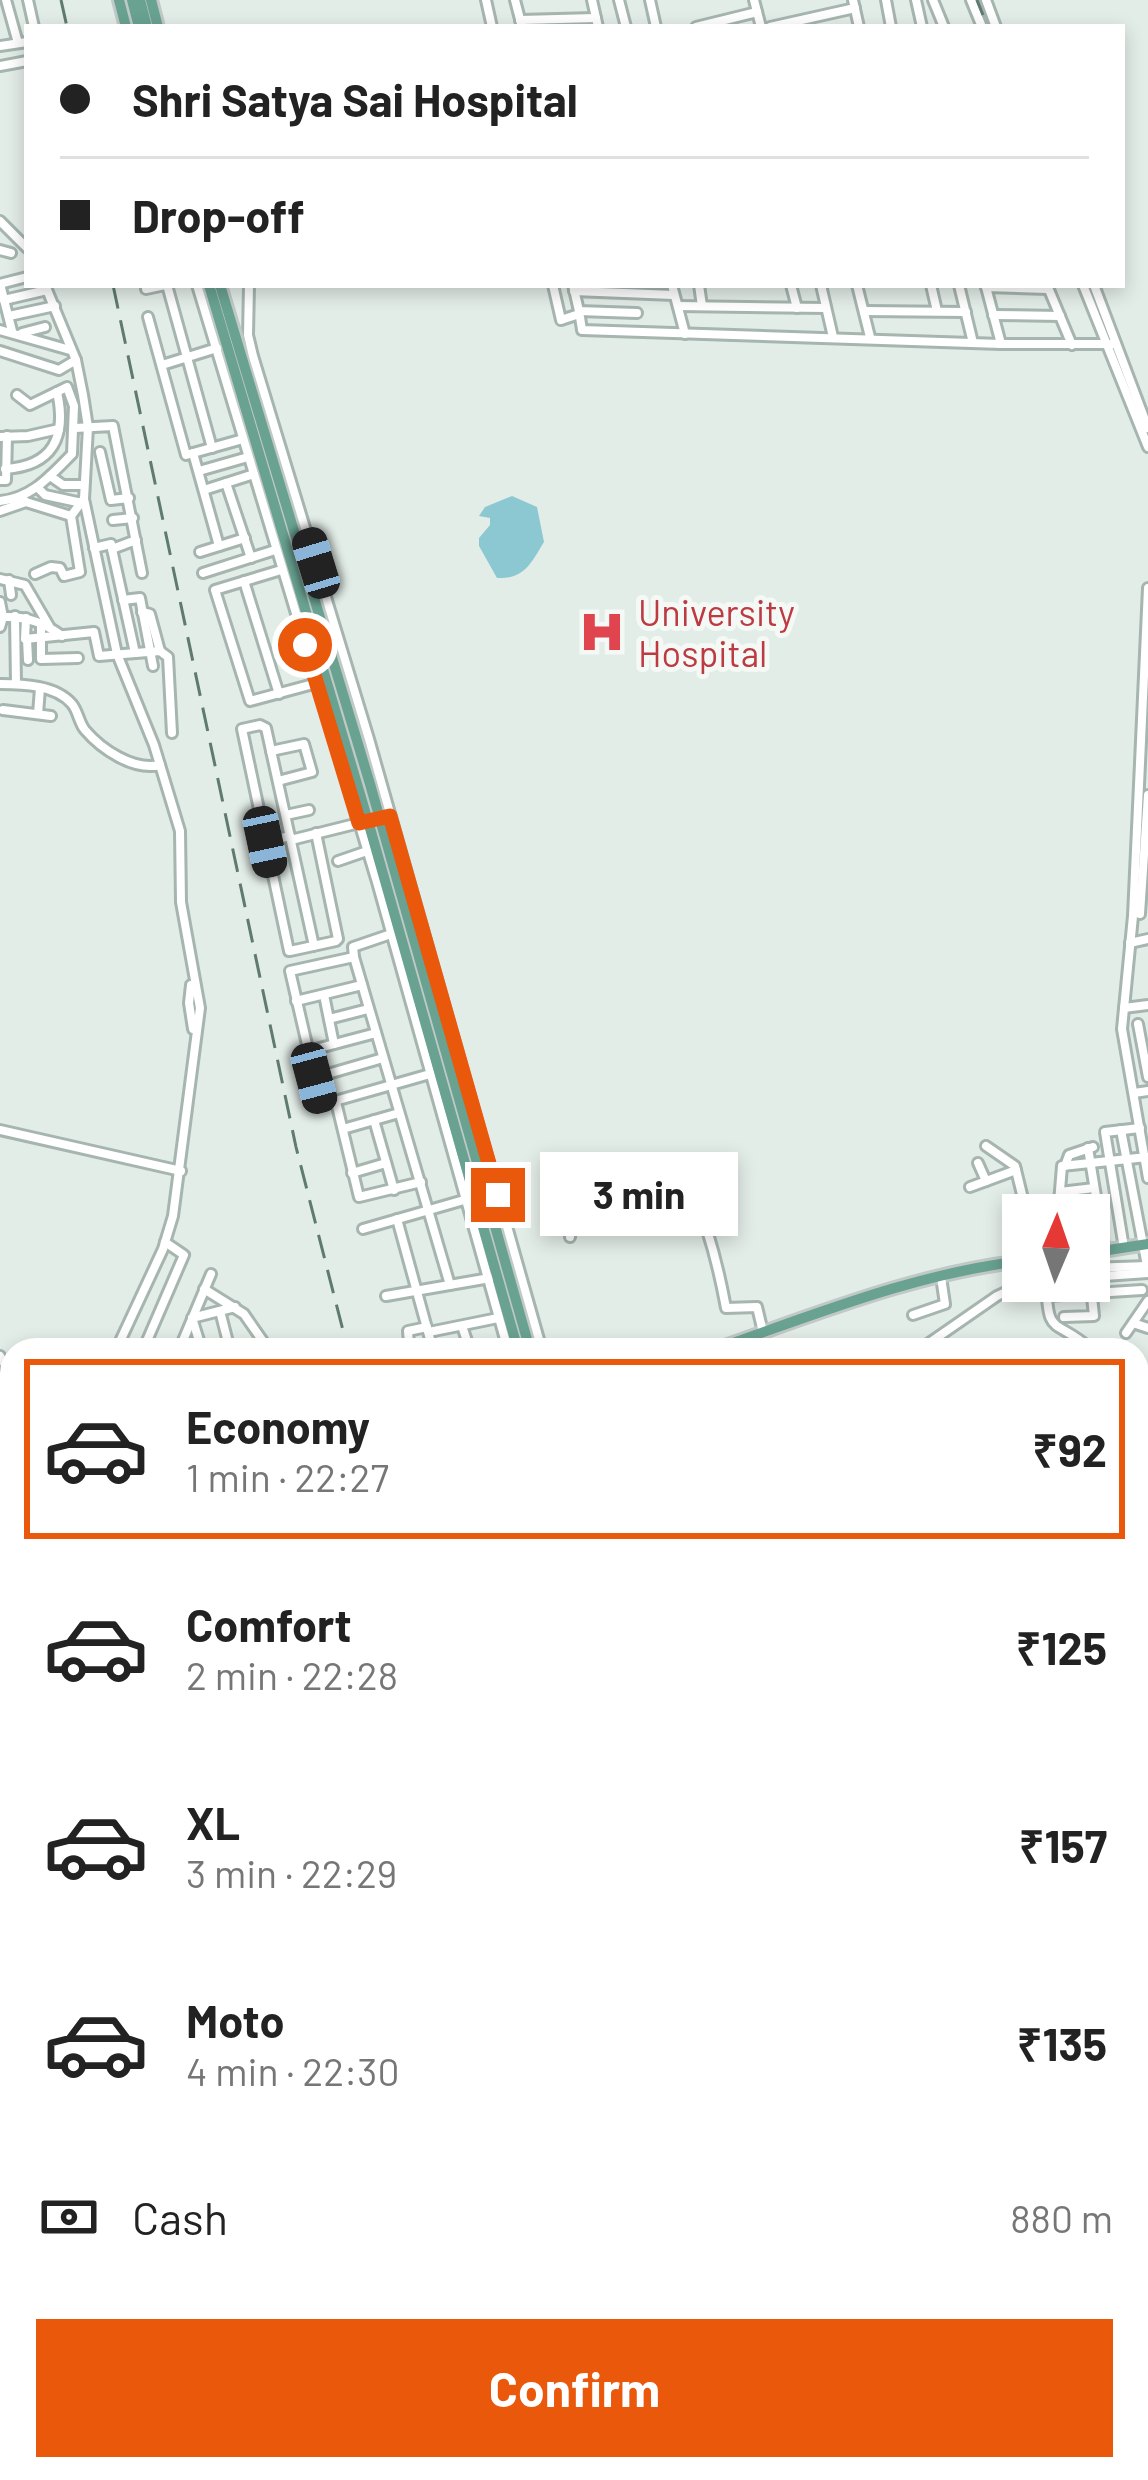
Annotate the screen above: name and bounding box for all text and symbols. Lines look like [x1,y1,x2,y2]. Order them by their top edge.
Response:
text: Shri Satya Sai Hospital [132,72,578,126]
text: Drop-off [132,188,305,242]
car [288,523,344,603]
place label: University Hospital [638,590,795,674]
hospital icon: University Hospital [577,607,627,657]
route start [278,618,332,672]
car [240,803,290,881]
car [287,1039,341,1117]
callout: 3 min [540,1153,738,1237]
route end [471,1168,525,1222]
text: 3 min [593,1170,685,1217]
north arrow [1002,1194,1110,1302]
map controls [1002,1194,1110,1302]
icon: car [42,1395,150,1503]
text: Economy [186,1399,370,1453]
text: ₹92 [1032,1422,1107,1476]
text: 1 min · 22:27 [186,1453,389,1500]
icon: car [42,1593,150,1701]
text: Comfort [186,1597,352,1651]
text: ₹125 [1016,1620,1107,1674]
text: 2 min · 22:28 [186,1651,398,1698]
icon: car [42,1791,150,1899]
text: XL [186,1795,240,1849]
text: ₹157 [1019,1818,1107,1872]
text: 3 min · 22:29 [186,1849,397,1896]
icon: car [42,1989,150,2097]
text: Moto [186,1993,284,2047]
text: ₹135 [1017,2016,1107,2070]
text: 4 min · 22:30 [186,2047,399,2094]
icon: cash [36,2184,102,2250]
text: Cash [132,2190,228,2244]
text: 880 m [1010,2194,1113,2241]
button: Confirm [36,2319,1113,2457]

